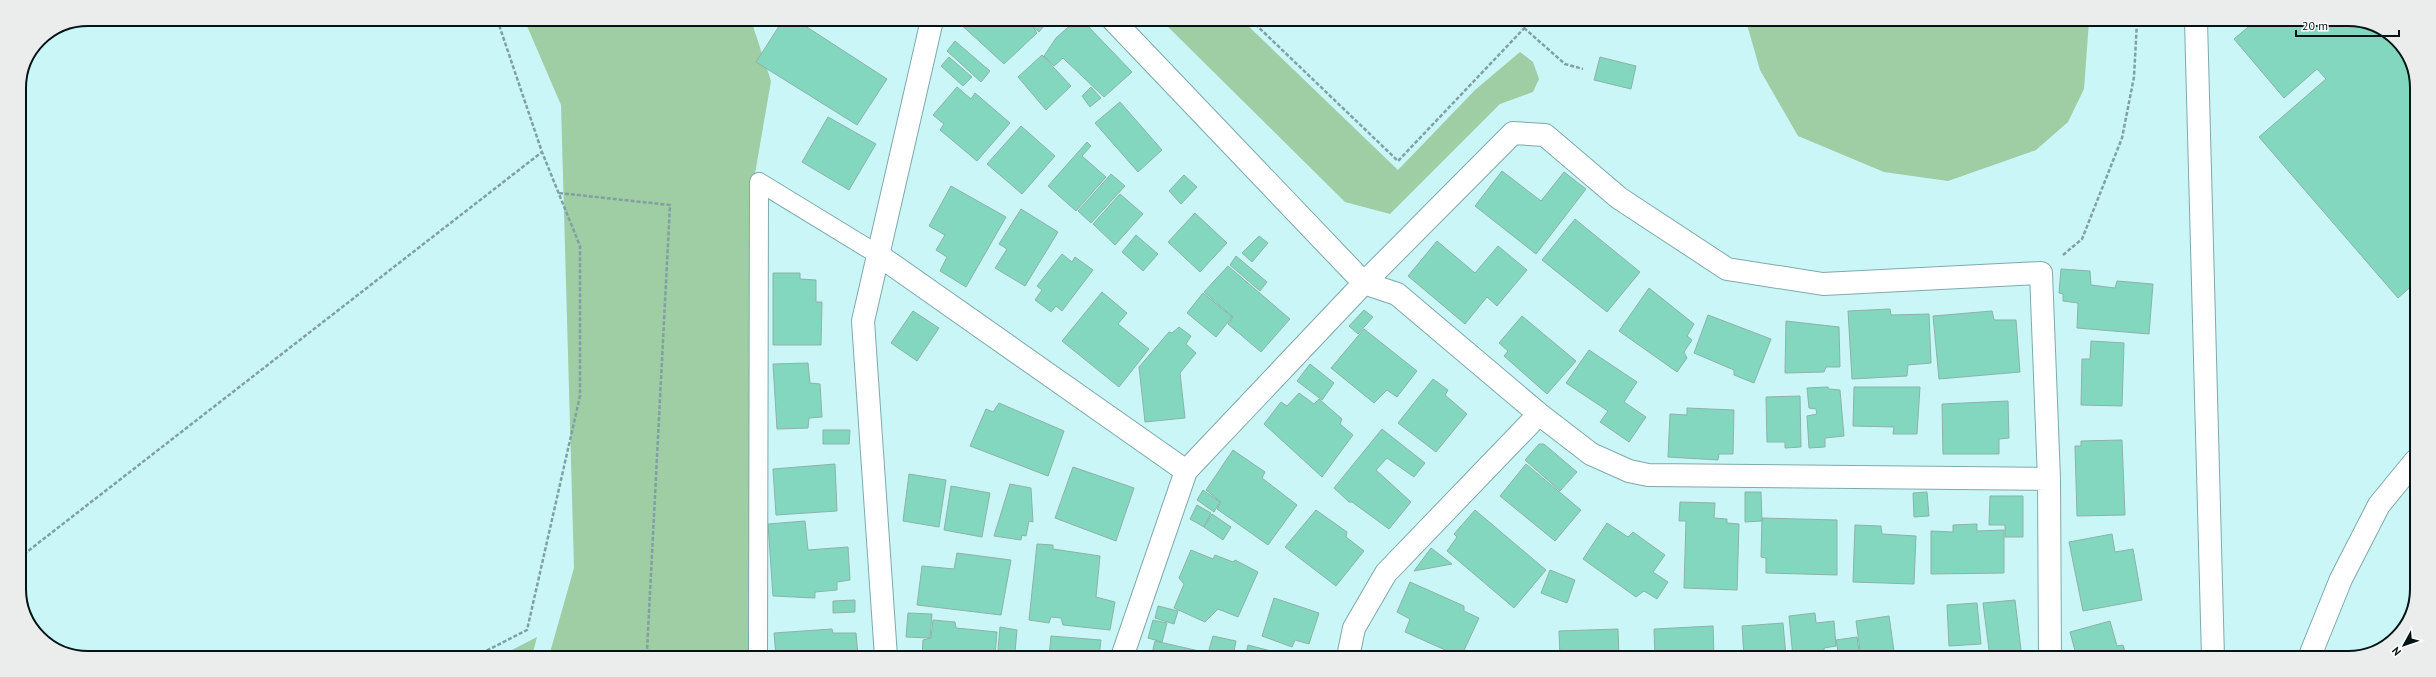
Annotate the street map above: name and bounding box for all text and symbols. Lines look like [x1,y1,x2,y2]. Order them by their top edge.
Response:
scale bar [2296,12,2399,38]
text: 20 m [2302,18,2328,33]
north arrow [2384,625,2424,665]
text: N [2389,644,2404,659]

